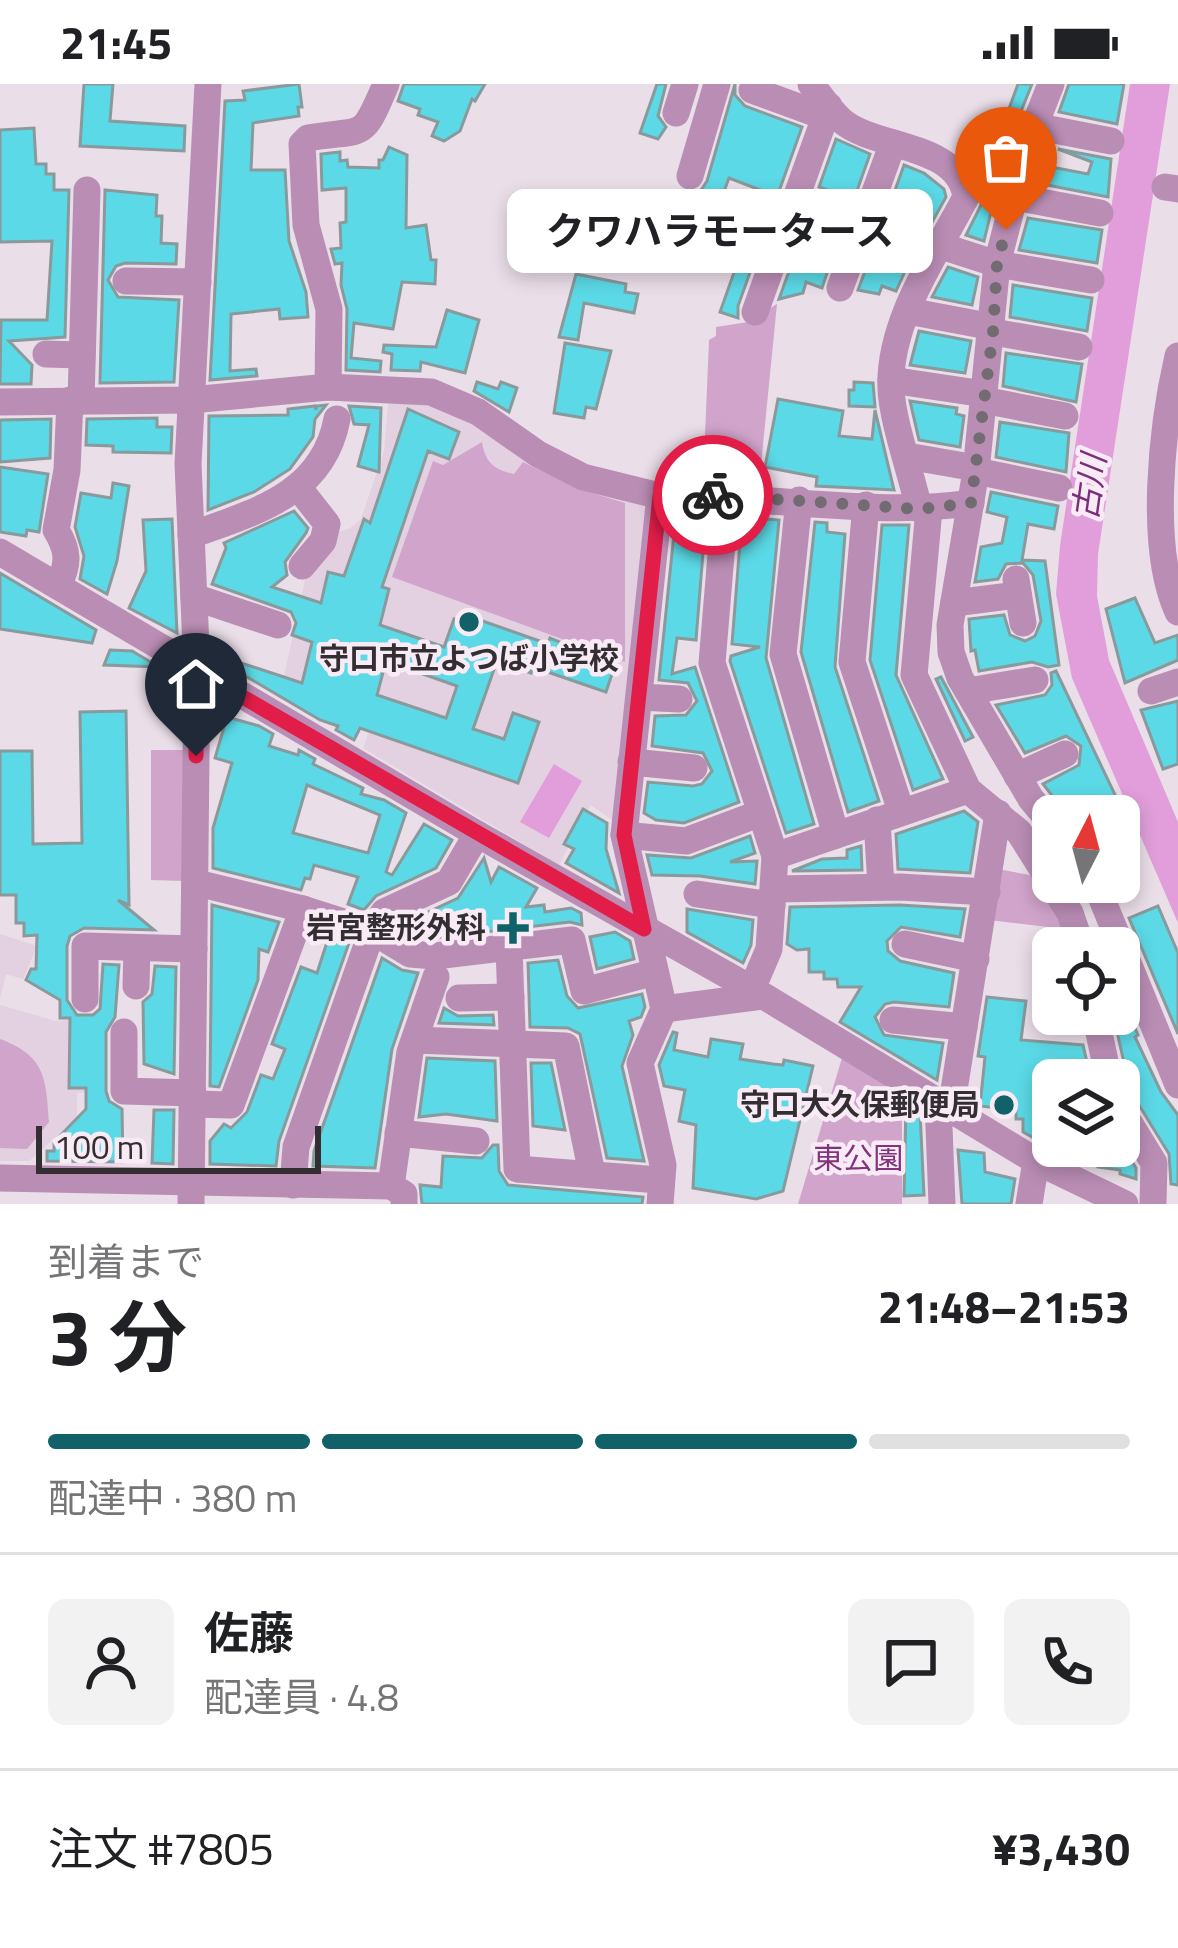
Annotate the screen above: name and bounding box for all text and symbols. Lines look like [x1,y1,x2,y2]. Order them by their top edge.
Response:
text: 21:45 [60,8,172,76]
pin [955,107,1057,230]
icon: bag [973,125,1039,191]
callout: クワハラモータース [508,188,934,272]
text: クワハラモータース [546,201,894,260]
courier [653,435,773,555]
water label: 古川 [1060,448,1119,523]
icon: bike [680,462,746,528]
marker: 守口市立よつば小学校 [456,609,482,635]
pin [145,633,247,756]
place label: 守口市立よつば小学校 [319,635,619,681]
icon: home [163,651,229,717]
north arrow [1032,795,1140,903]
map controls [1032,795,1140,1167]
place label: 岩宮整形外科 [306,904,486,950]
marker: 岩宮整形外科 [497,912,529,944]
button: locate [1032,927,1140,1035]
button: layers [1032,1059,1140,1167]
place label: 守口大久保郵便局 [740,1081,980,1127]
marker: 守口大久保郵便局 [991,1092,1017,1118]
scale bar [36,1120,321,1173]
text: 100 m [54,1122,144,1172]
park label: 東公園 [813,1135,903,1181]
text: 到着まで [48,1232,204,1291]
text: 21:48–21:53 [878,1272,1130,1340]
text: 3 分 [48,1277,187,1395]
text: 配達中 · 380 m [48,1468,297,1527]
text: 佐藤 [204,1598,294,1666]
button: person [48,1599,174,1725]
button: chat [848,1599,974,1725]
button: phone [1004,1599,1130,1725]
text: 配達員 · 4.8 [204,1667,399,1726]
text: 注文 #7805 [48,1814,274,1882]
text: ¥3,430 [992,1814,1130,1882]

